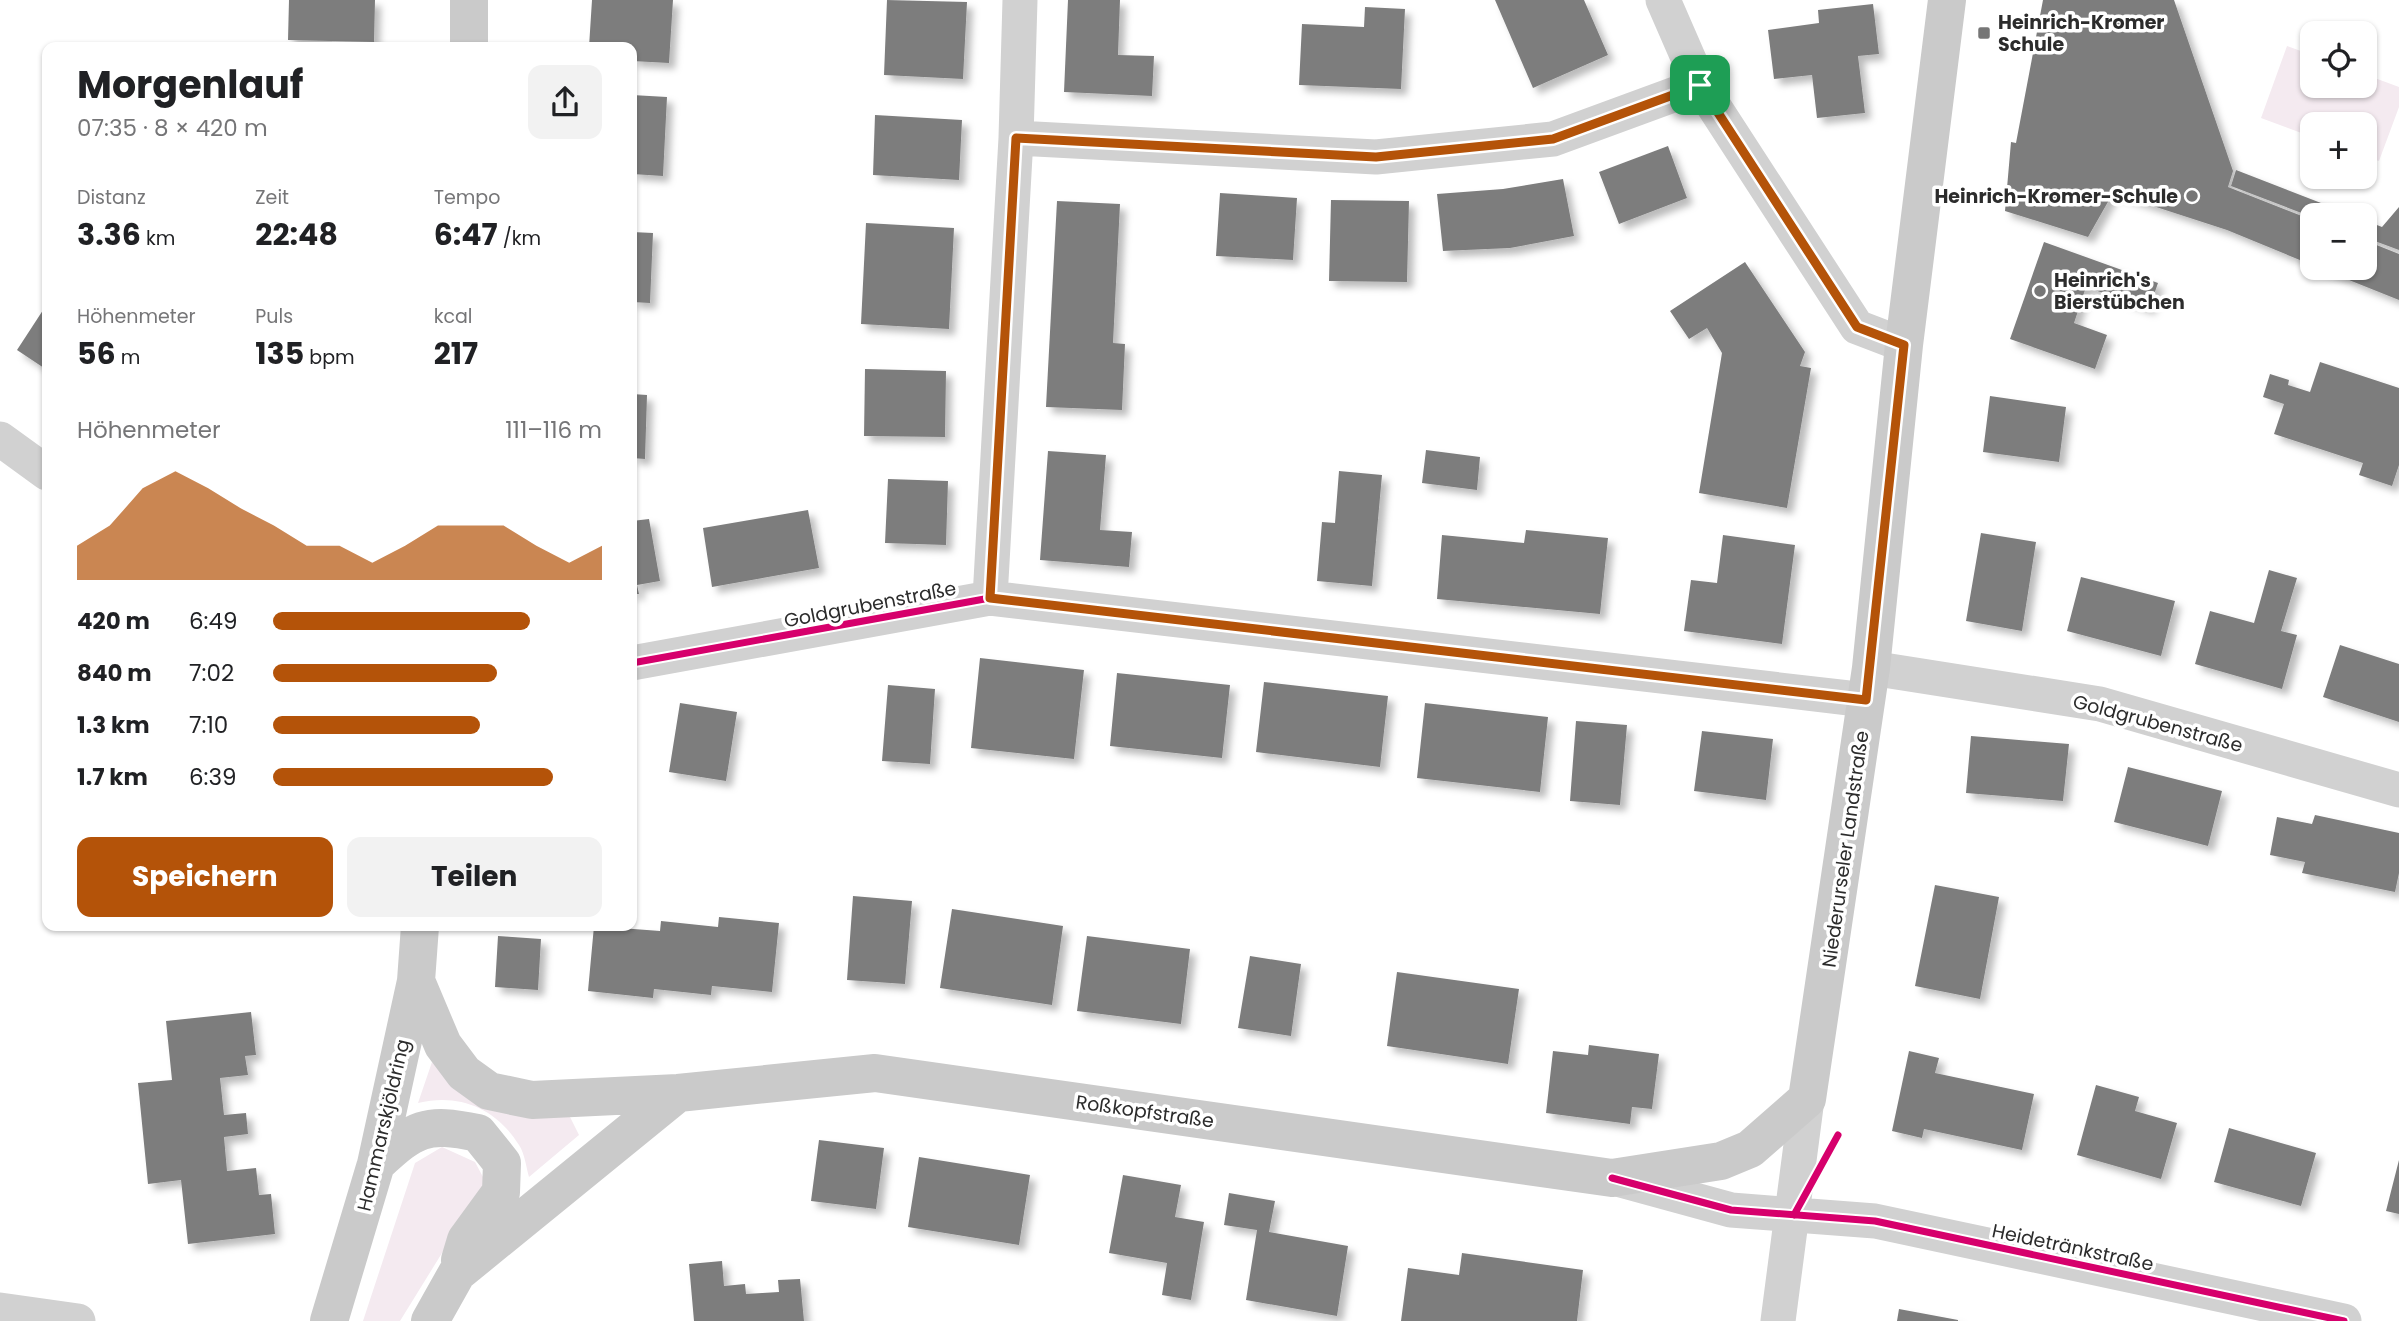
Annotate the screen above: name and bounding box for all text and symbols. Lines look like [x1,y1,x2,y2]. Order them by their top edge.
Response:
place label: Heinrich-Kromer Schule [1998,9,2165,58]
map controls [2300,21,2377,280]
button: locate [2300,21,2377,98]
marker: Heinrich-Kromer Schule [1976,25,1992,41]
pin [1670,55,1730,115]
text: Morgenlauf [77,58,303,111]
button: share [528,65,602,139]
icon: arrive [1681,66,1719,104]
text: 07:35 · 8 × 420 m [77,112,268,144]
button: + [2300,112,2377,189]
place label: Heinrich-Kromer-Schule [1934,183,2178,210]
text: Distanz [77,184,146,211]
text: Zeit [255,184,289,211]
text: Tempo [434,184,500,211]
marker: Heinrich-Kromer-Schule [2184,188,2200,204]
button: − [2300,203,2377,280]
text: 3.36 [77,213,141,256]
text: 22:48 [255,213,338,256]
text: 6:47 [434,213,498,256]
text: km [141,225,175,252]
text: /km [498,225,541,252]
place label: Heinrich's Bierstübchen [2054,267,2185,316]
marker: Heinrich's Bierstübchen [2032,283,2048,299]
text: Höhenmeter [77,303,196,330]
text: Puls [255,303,293,330]
text: kcal [434,303,473,330]
text: 56 [77,332,116,375]
text: 135 [255,332,304,375]
text: 217 [434,332,478,375]
text: m [116,344,140,371]
text: bpm [304,344,355,371]
text: Höhenmeter [77,414,221,446]
text: 111–116 m [505,414,602,446]
street label: Goldgrubenstraße [782,575,958,634]
text: 420 m [77,605,150,637]
text: 6:49 [189,605,237,637]
text: 840 m [77,657,152,689]
text: 7:02 [189,657,234,689]
street label: Goldgrubenstraße [2070,688,2246,759]
text: 1.3 km [77,709,150,741]
text: 7:10 [189,709,228,741]
street label: Niederurseler Landstraße [1816,729,1875,969]
text: 1.7 km [77,761,148,793]
text: 6:39 [189,761,237,793]
button: Speichern [77,837,333,917]
button: Teilen [347,837,602,917]
street label: Hammarskjöldring [351,1036,416,1214]
street label: Roßkopfstraße [1074,1088,1216,1135]
street label: Heidetränkstraße [1990,1217,2156,1278]

